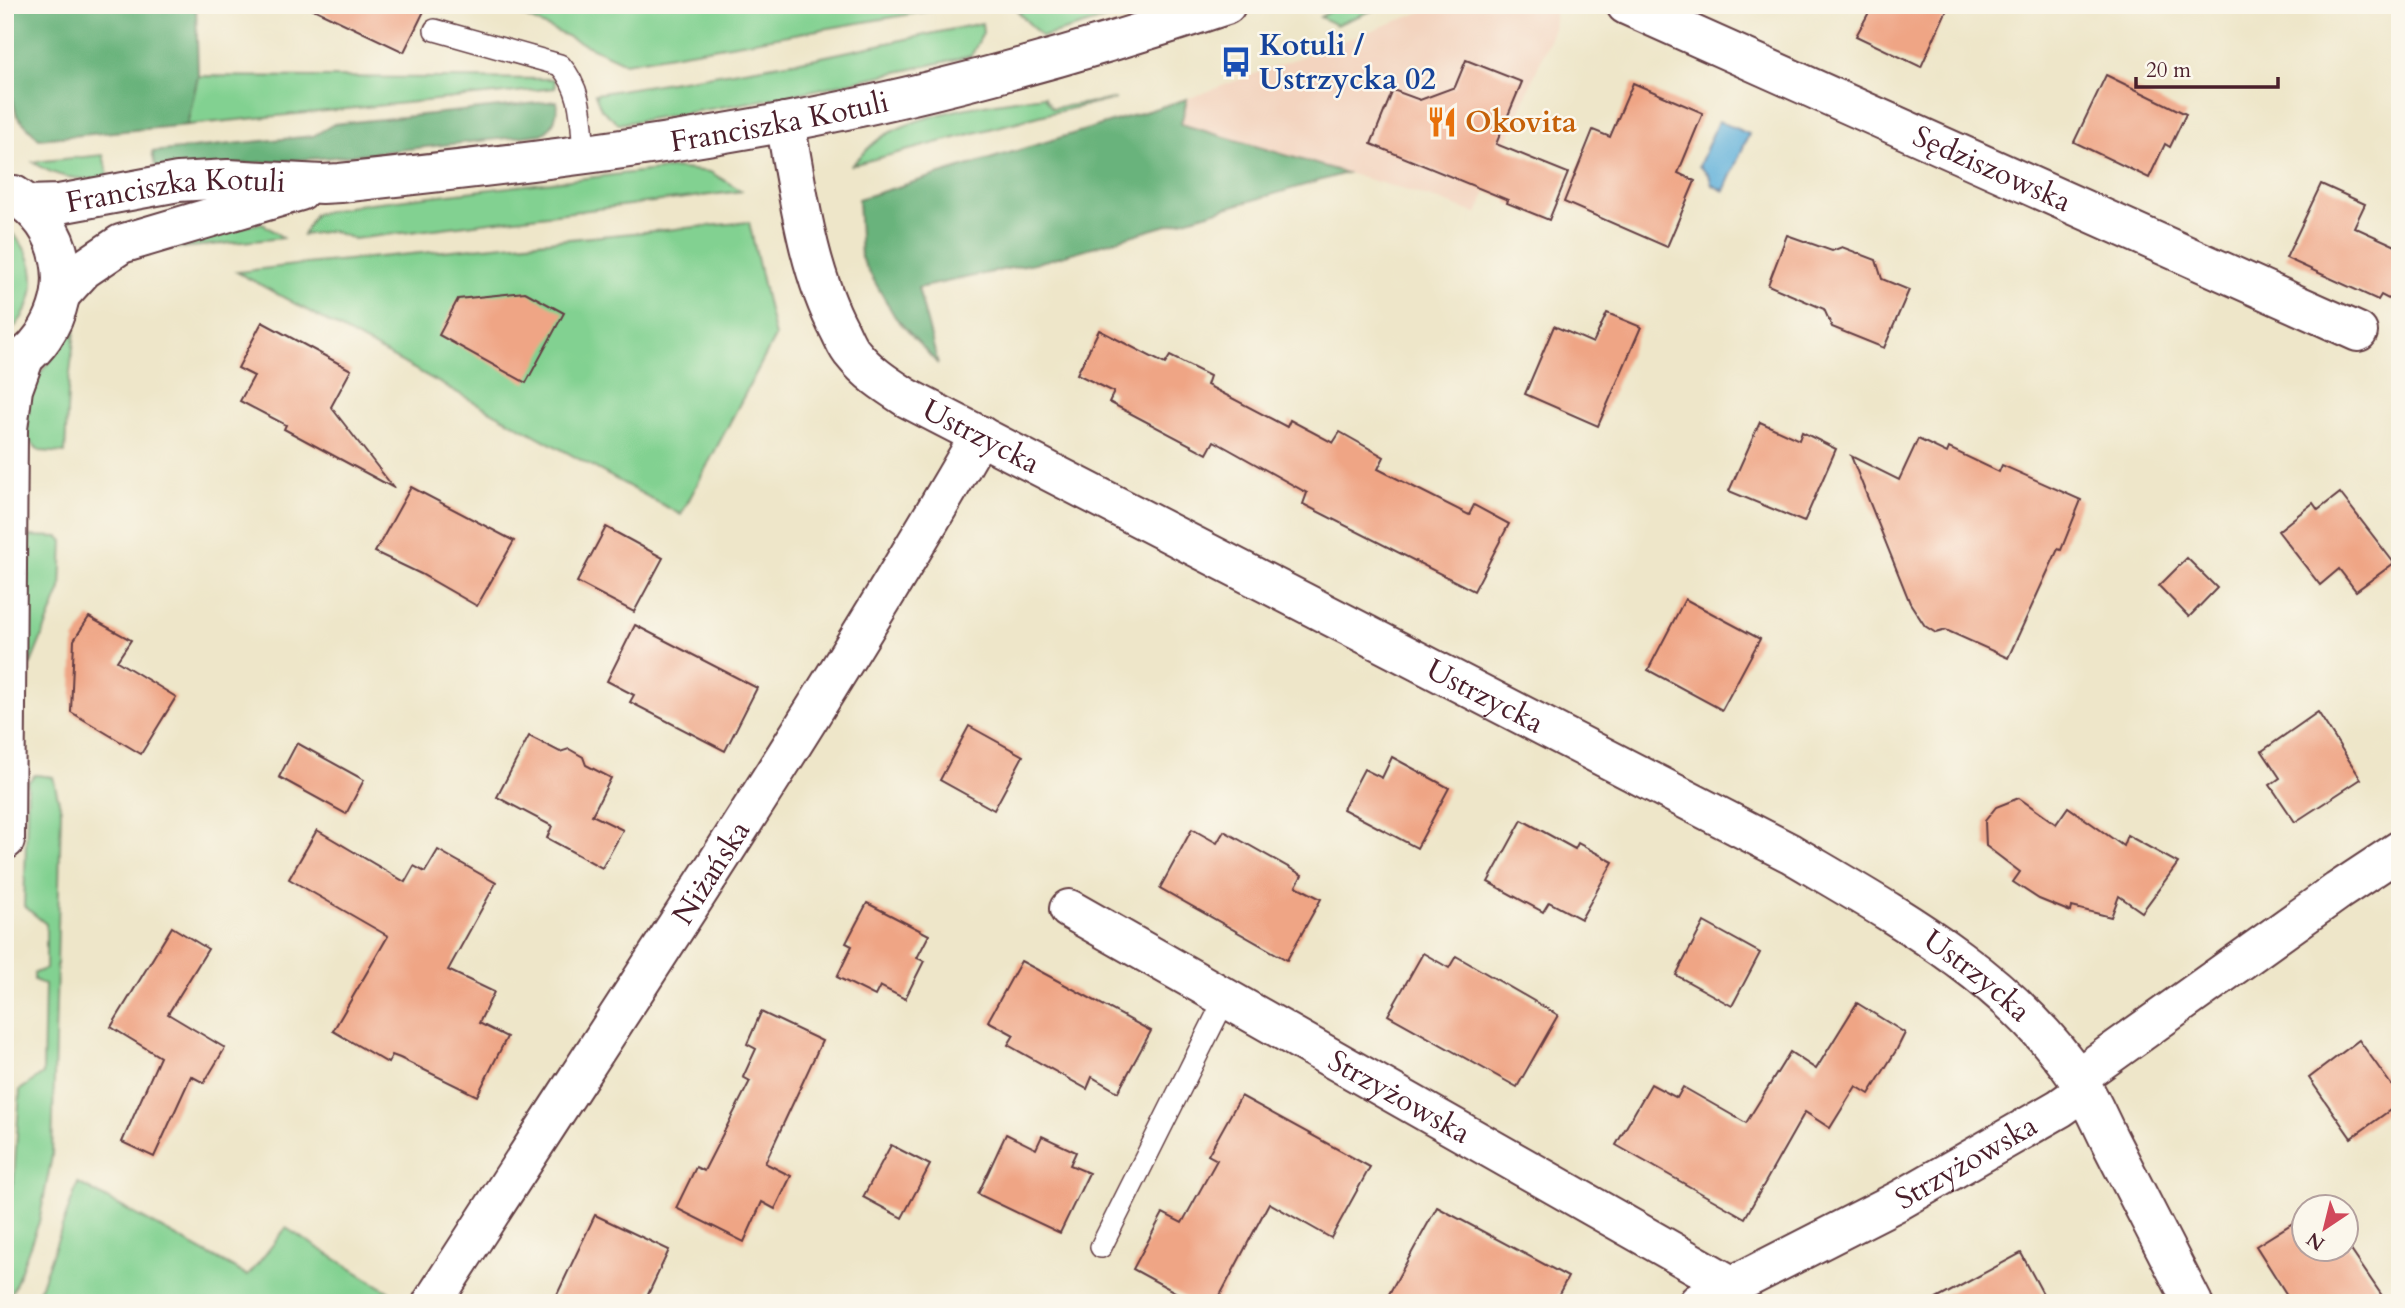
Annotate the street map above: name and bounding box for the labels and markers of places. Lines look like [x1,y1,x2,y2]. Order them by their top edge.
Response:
place label: Kotuli / Ustrzycka 02 [1259,25,1436,100]
bus stop icon: Kotuli / Ustrzycka 02 [1219,45,1253,79]
place label: Okovita [1465,102,1577,143]
restaurant icon: Okovita [1425,105,1459,139]

